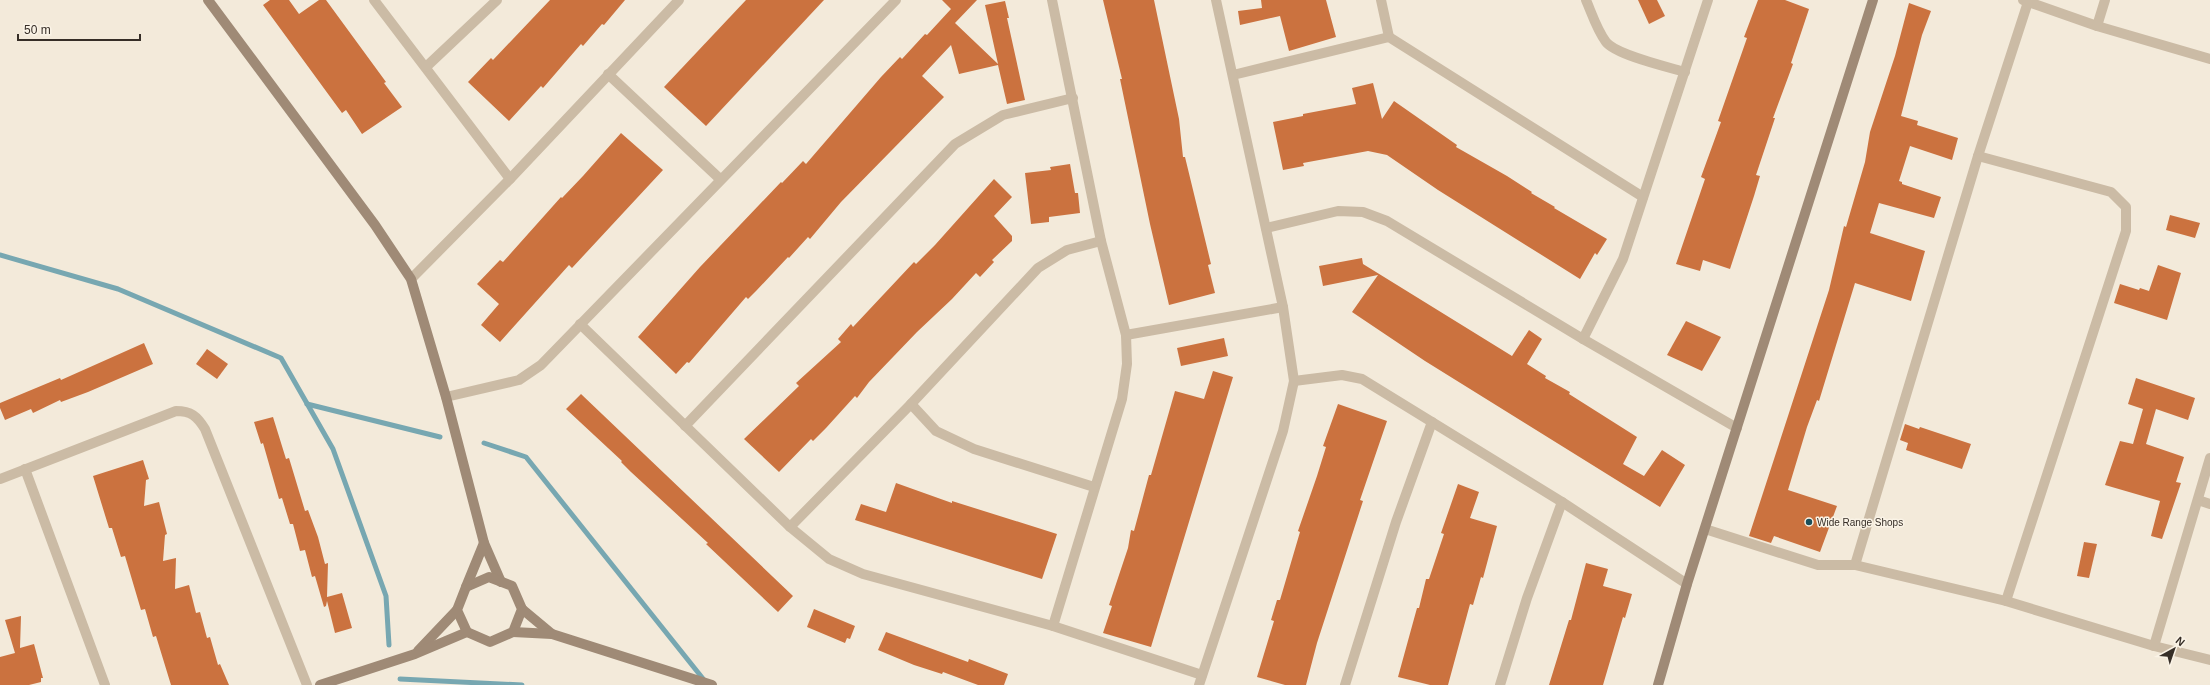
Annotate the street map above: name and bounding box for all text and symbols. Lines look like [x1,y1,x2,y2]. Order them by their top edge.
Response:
scale bar [18,16,140,42]
text: 50 m [24,23,51,37]
marker: Wide Range Shops [1804,517,1814,527]
place label: Wide Range Shops [1817,517,1903,528]
north arrow [2154,629,2194,669]
text: N [2174,634,2187,649]

